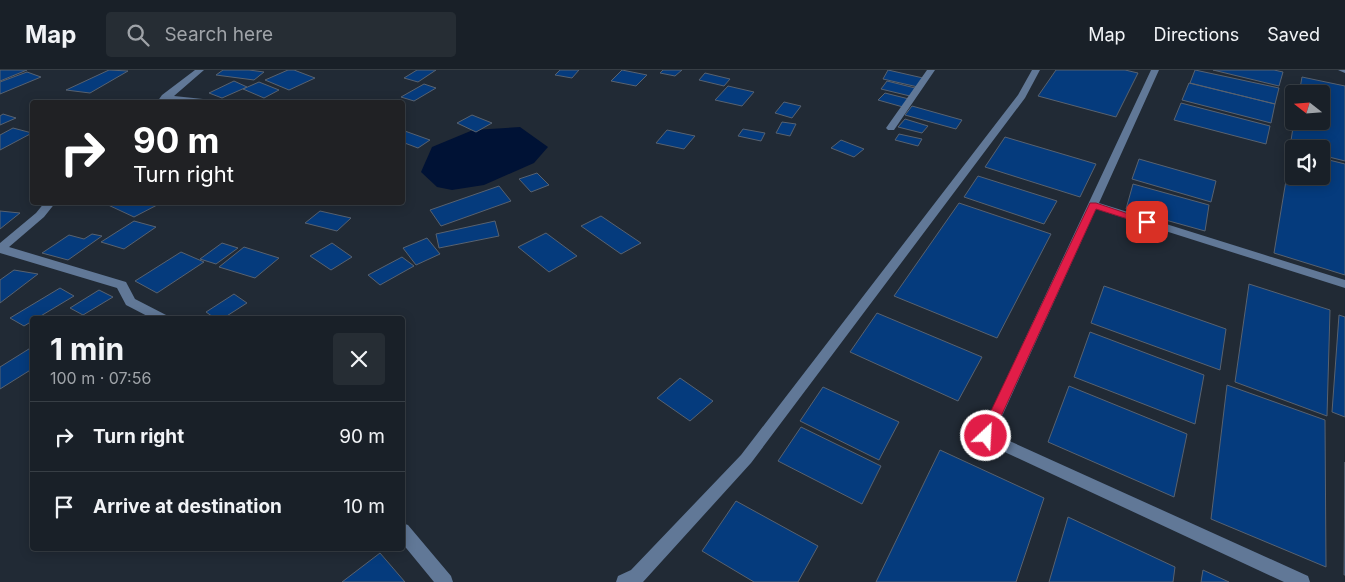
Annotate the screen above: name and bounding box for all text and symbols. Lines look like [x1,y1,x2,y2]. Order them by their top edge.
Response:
search box [106,12,456,57]
text: Map [25,20,76,49]
icon: search [124,21,152,49]
text: Search here [164,23,273,46]
text: Map [1088,24,1126,45]
text: Directions [1154,24,1239,45]
text: Saved [1267,24,1320,45]
north arrow [1285,85,1330,130]
map controls [1285,85,1330,185]
text: 90 m [133,119,220,161]
icon: right [50,120,115,185]
button: sound [1285,140,1330,185]
text: Turn right [133,161,234,187]
pin [1126,201,1168,243]
icon: arrive [1133,208,1161,236]
text: 1 min [50,331,124,367]
button: close [333,333,385,385]
text: 100 m · 07:56 [50,368,151,388]
position arrow [959,409,1011,461]
icon: right [50,423,78,451]
text: Turn right [93,425,184,448]
text: 90 m [339,425,385,448]
icon: arrive [50,493,78,521]
text: Arrive at destination [93,495,282,518]
text: 10 m [343,495,385,518]

